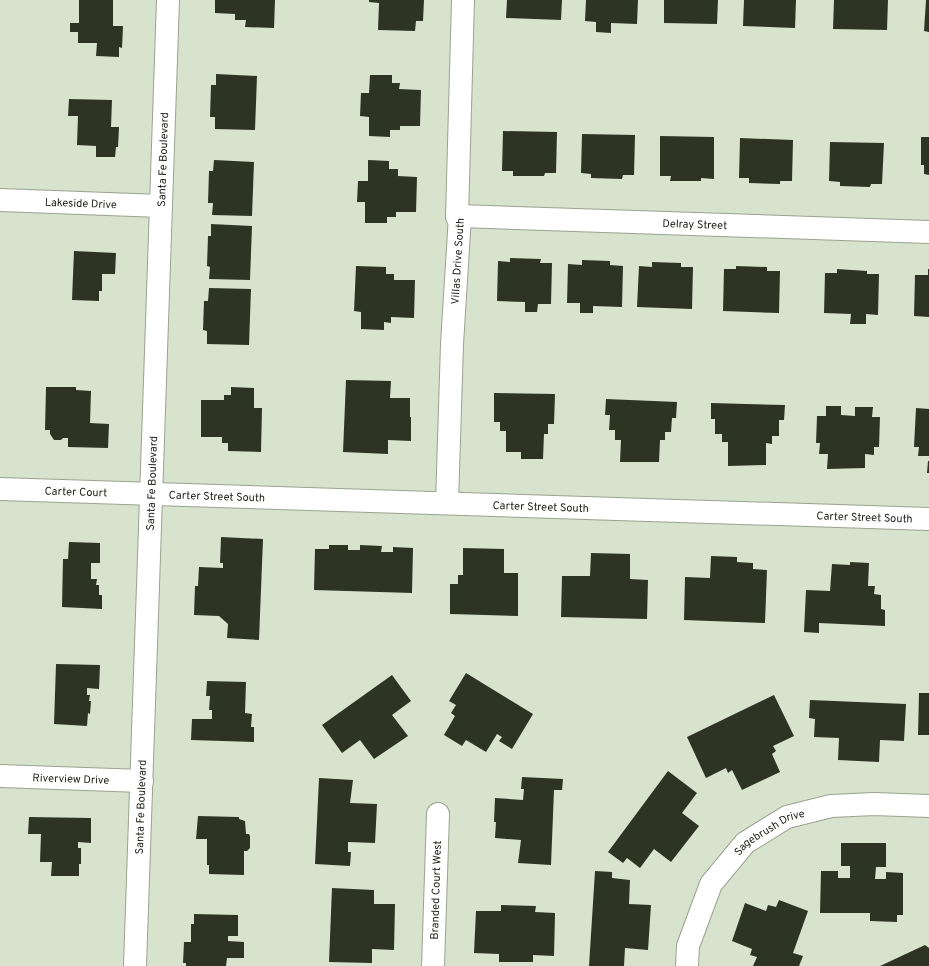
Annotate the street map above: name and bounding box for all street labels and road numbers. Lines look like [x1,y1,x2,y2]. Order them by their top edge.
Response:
street label: Santa Fe Boulevard [155,112,172,207]
street label: Lakeside Drive [45,196,117,212]
street label: Villas Drive South [448,217,468,305]
street label: Delray Street [662,217,727,233]
street label: Santa Fe Boulevard [144,436,161,531]
street label: Carter Court [44,484,107,500]
street label: Carter Street South [168,488,265,506]
street label: Carter Street South [492,499,589,516]
street label: Carter Street South [816,509,913,526]
street label: Santa Fe Boulevard [133,760,150,855]
street label: Riverview Drive [32,771,110,788]
street label: Sagebrush Drive [731,807,806,859]
street label: Branded Court West [428,840,445,940]

